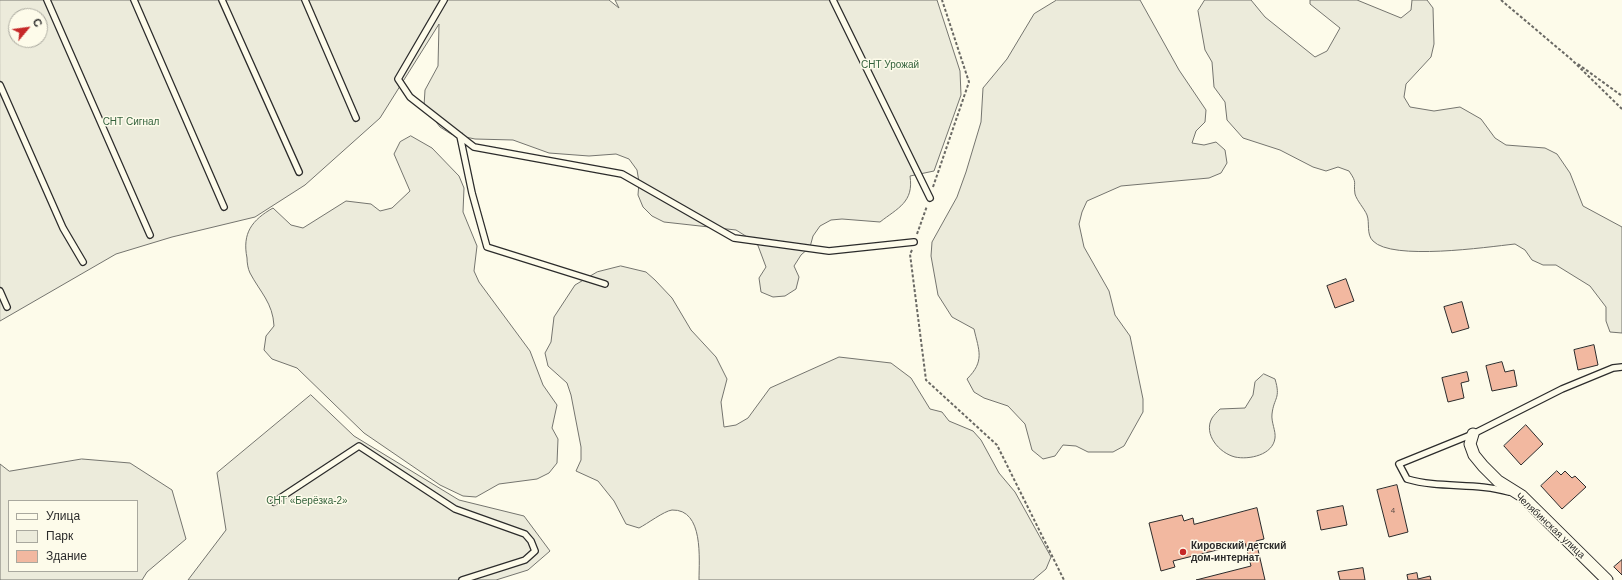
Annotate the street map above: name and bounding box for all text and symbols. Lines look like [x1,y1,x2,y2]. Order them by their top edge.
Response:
north arrow [8,8,48,48]
text: С [30,16,45,29]
park label: СНТ Урожай [861,59,919,71]
park label: СНТ Сигнал [103,116,159,128]
street label: Челябинская улица [1513,491,1587,561]
park label: СНТ «Берёзка-2» [266,495,348,507]
legend [8,500,138,572]
house number: 4 [1391,506,1395,516]
text: Улица [46,509,80,523]
text: Парк [46,529,73,543]
place label: Кировский детский дом-интернат [1191,540,1286,564]
marker: Кировский детский дом-интернат [1178,547,1188,557]
text: Здание [46,549,87,563]

